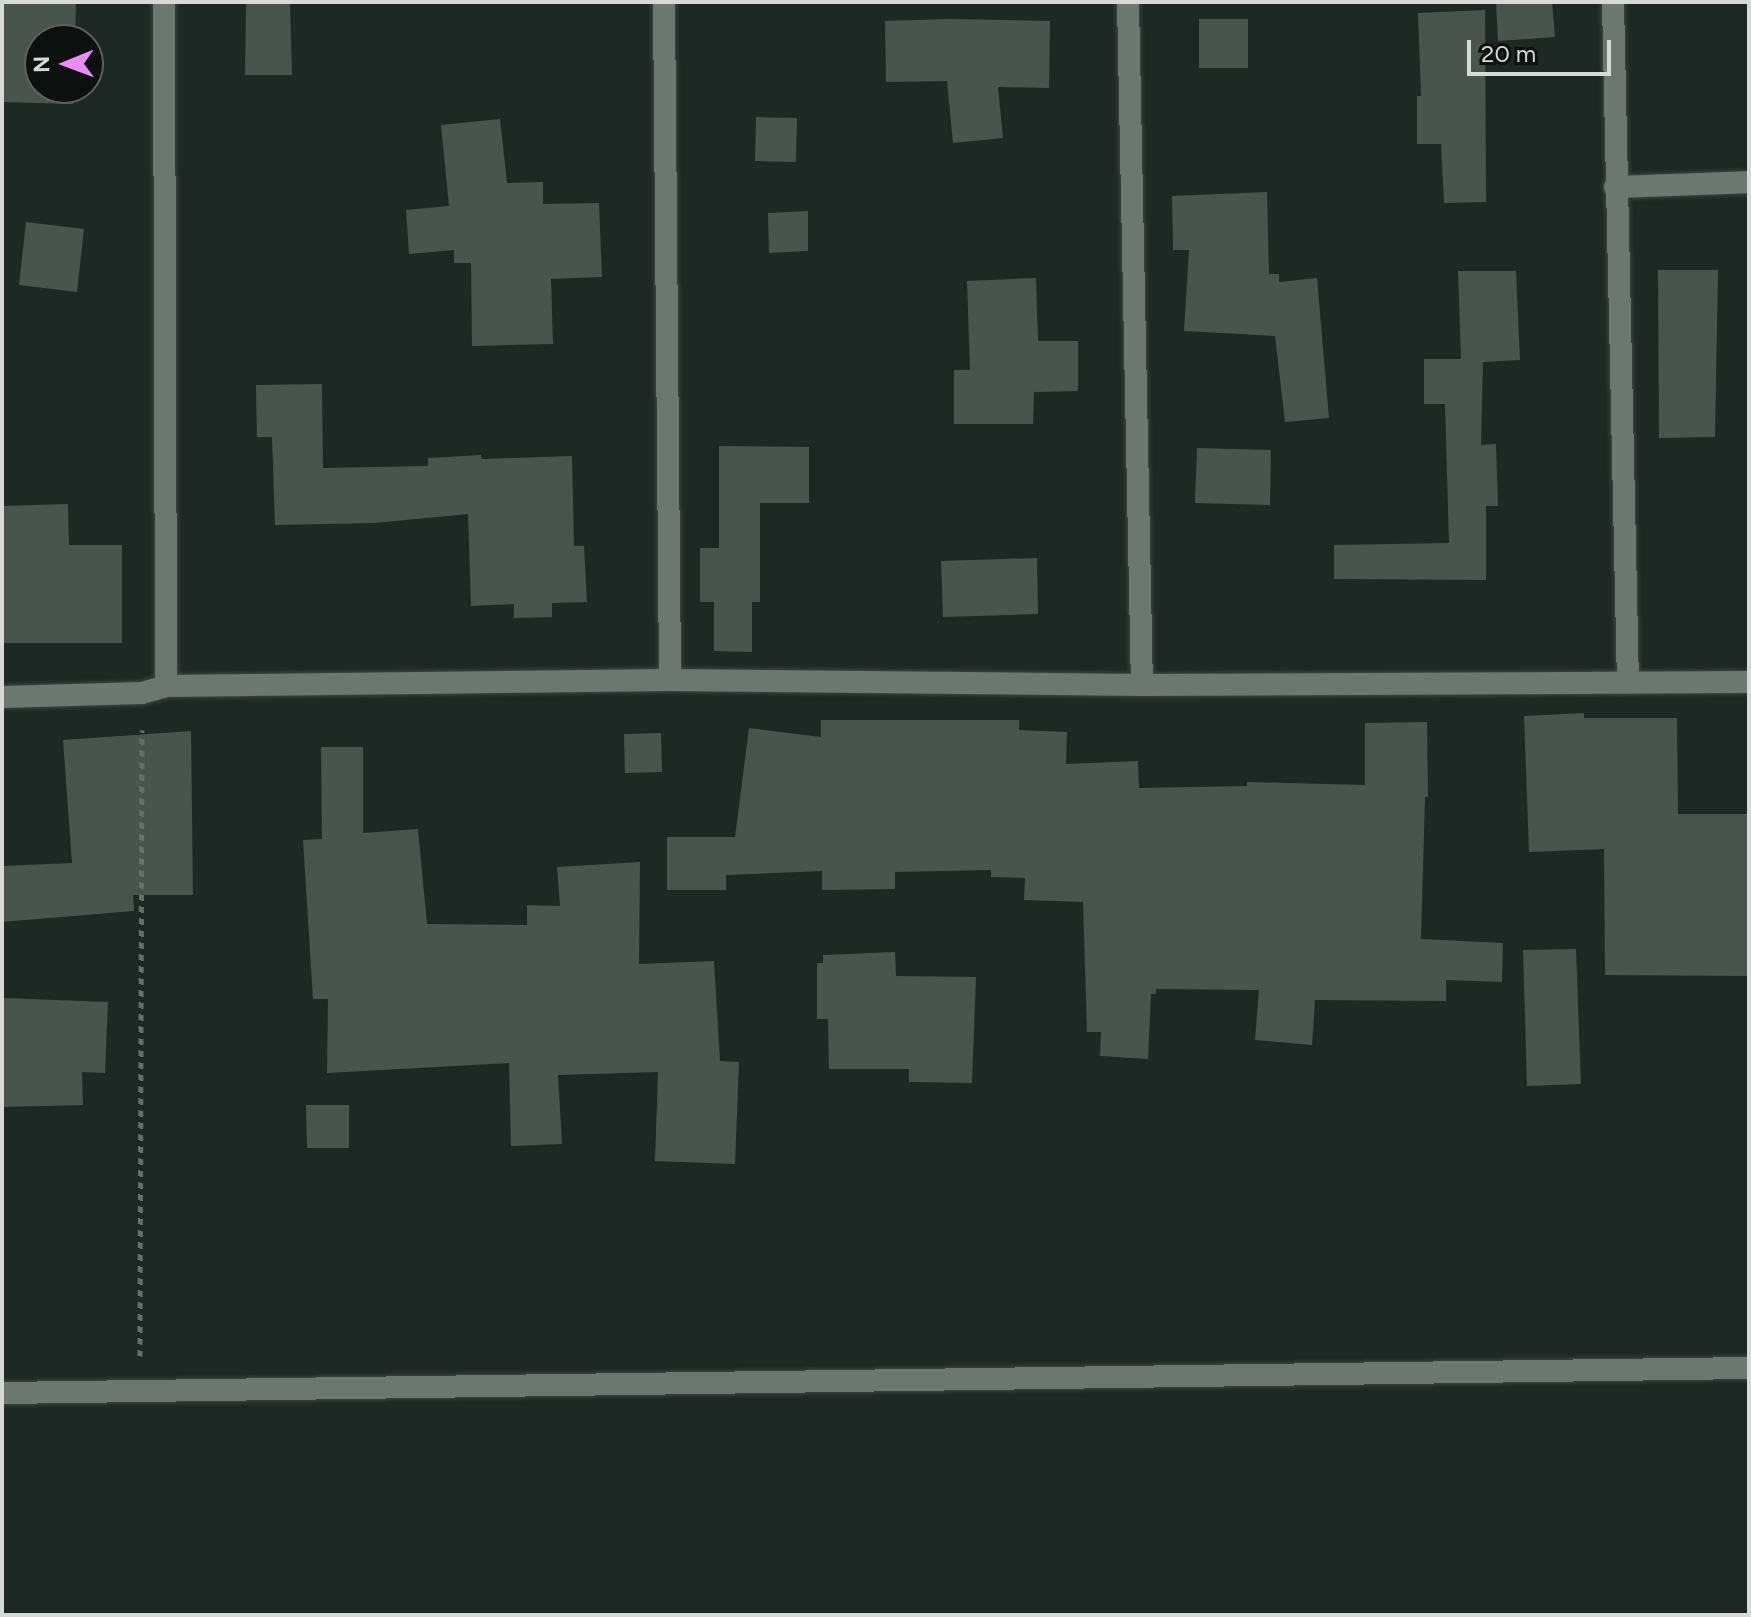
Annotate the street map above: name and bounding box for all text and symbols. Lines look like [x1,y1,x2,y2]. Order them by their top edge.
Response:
north arrow [24,24,104,104]
scale bar [1471,24,1615,74]
text: 20 m [1481,39,1536,68]
text: N [28,56,55,73]

